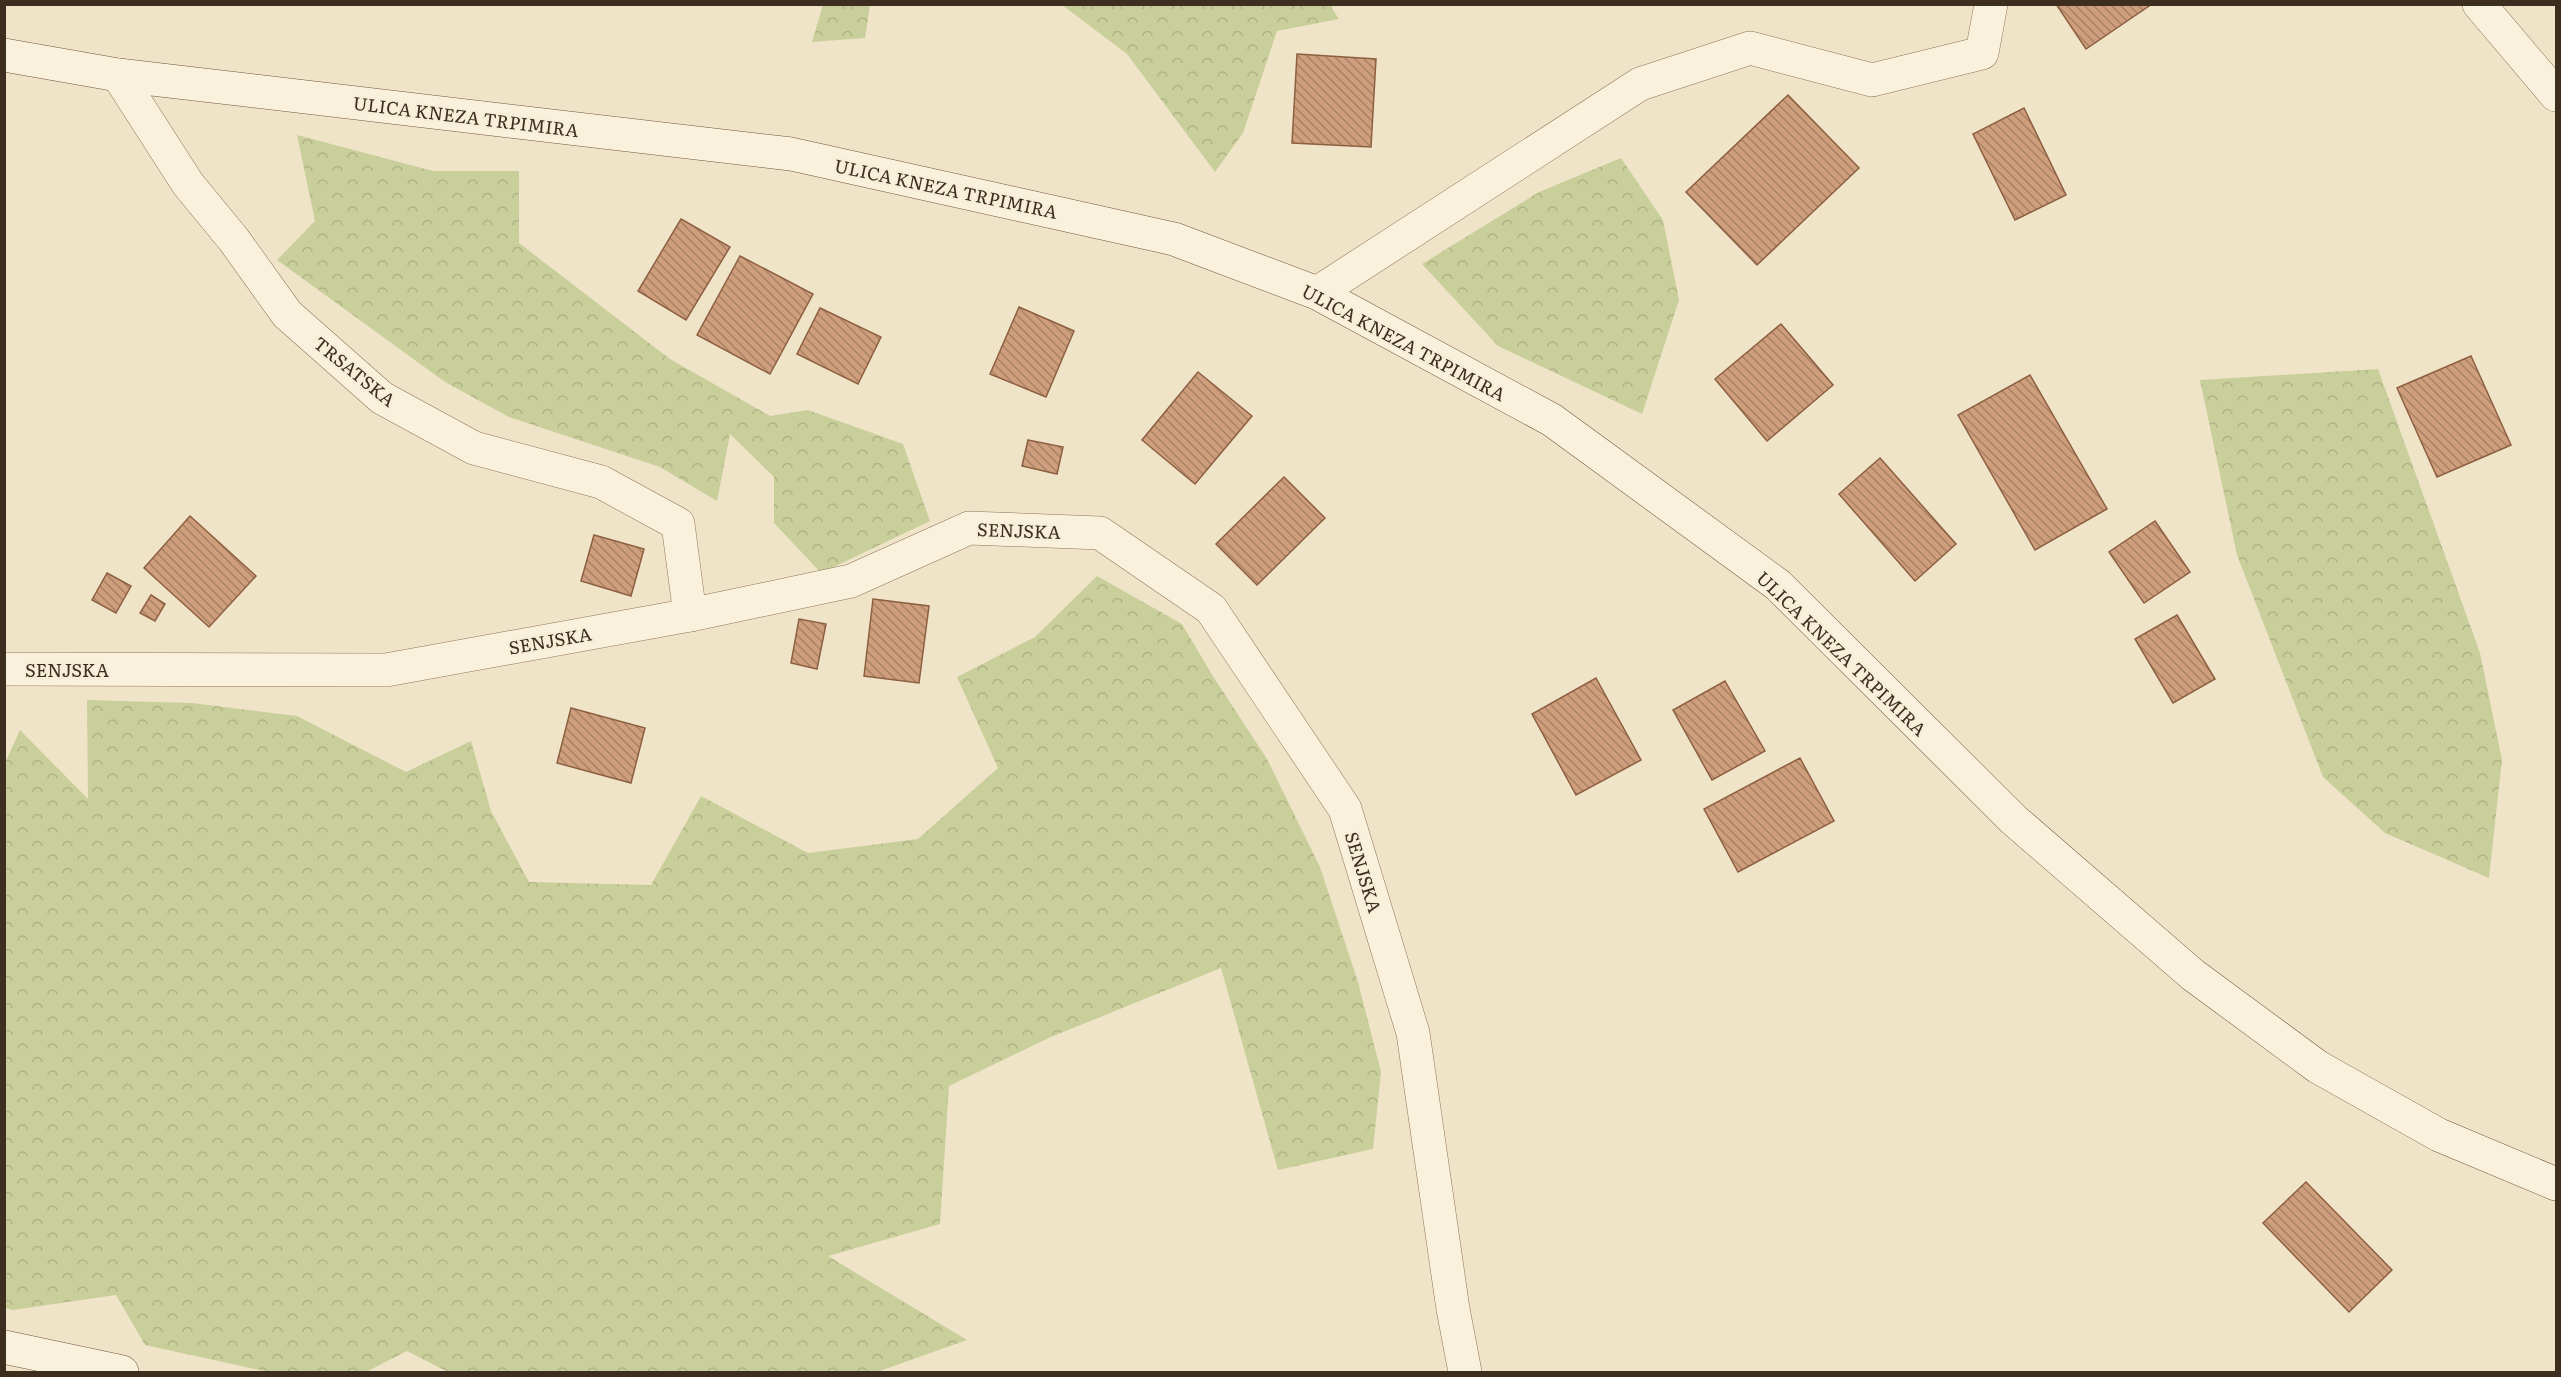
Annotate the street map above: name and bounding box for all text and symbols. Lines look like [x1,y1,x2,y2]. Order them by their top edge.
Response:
street label: ULICA KNEZA TRPIMIRA [351,89,581,143]
street label: ULICA KNEZA TRPIMIRA [832,151,1060,225]
street label: ULICA KNEZA TRPIMIRA [1297,277,1511,407]
street label: TRSATSKA [308,330,402,412]
street label: SENJSKA [977,515,1061,545]
street label: ULICA KNEZA TRPIMIRA [1751,564,1933,742]
street label: SENJSKA [506,619,594,661]
street label: SENJSKA [25,656,109,683]
street label: SENJSKA [1339,828,1389,916]

